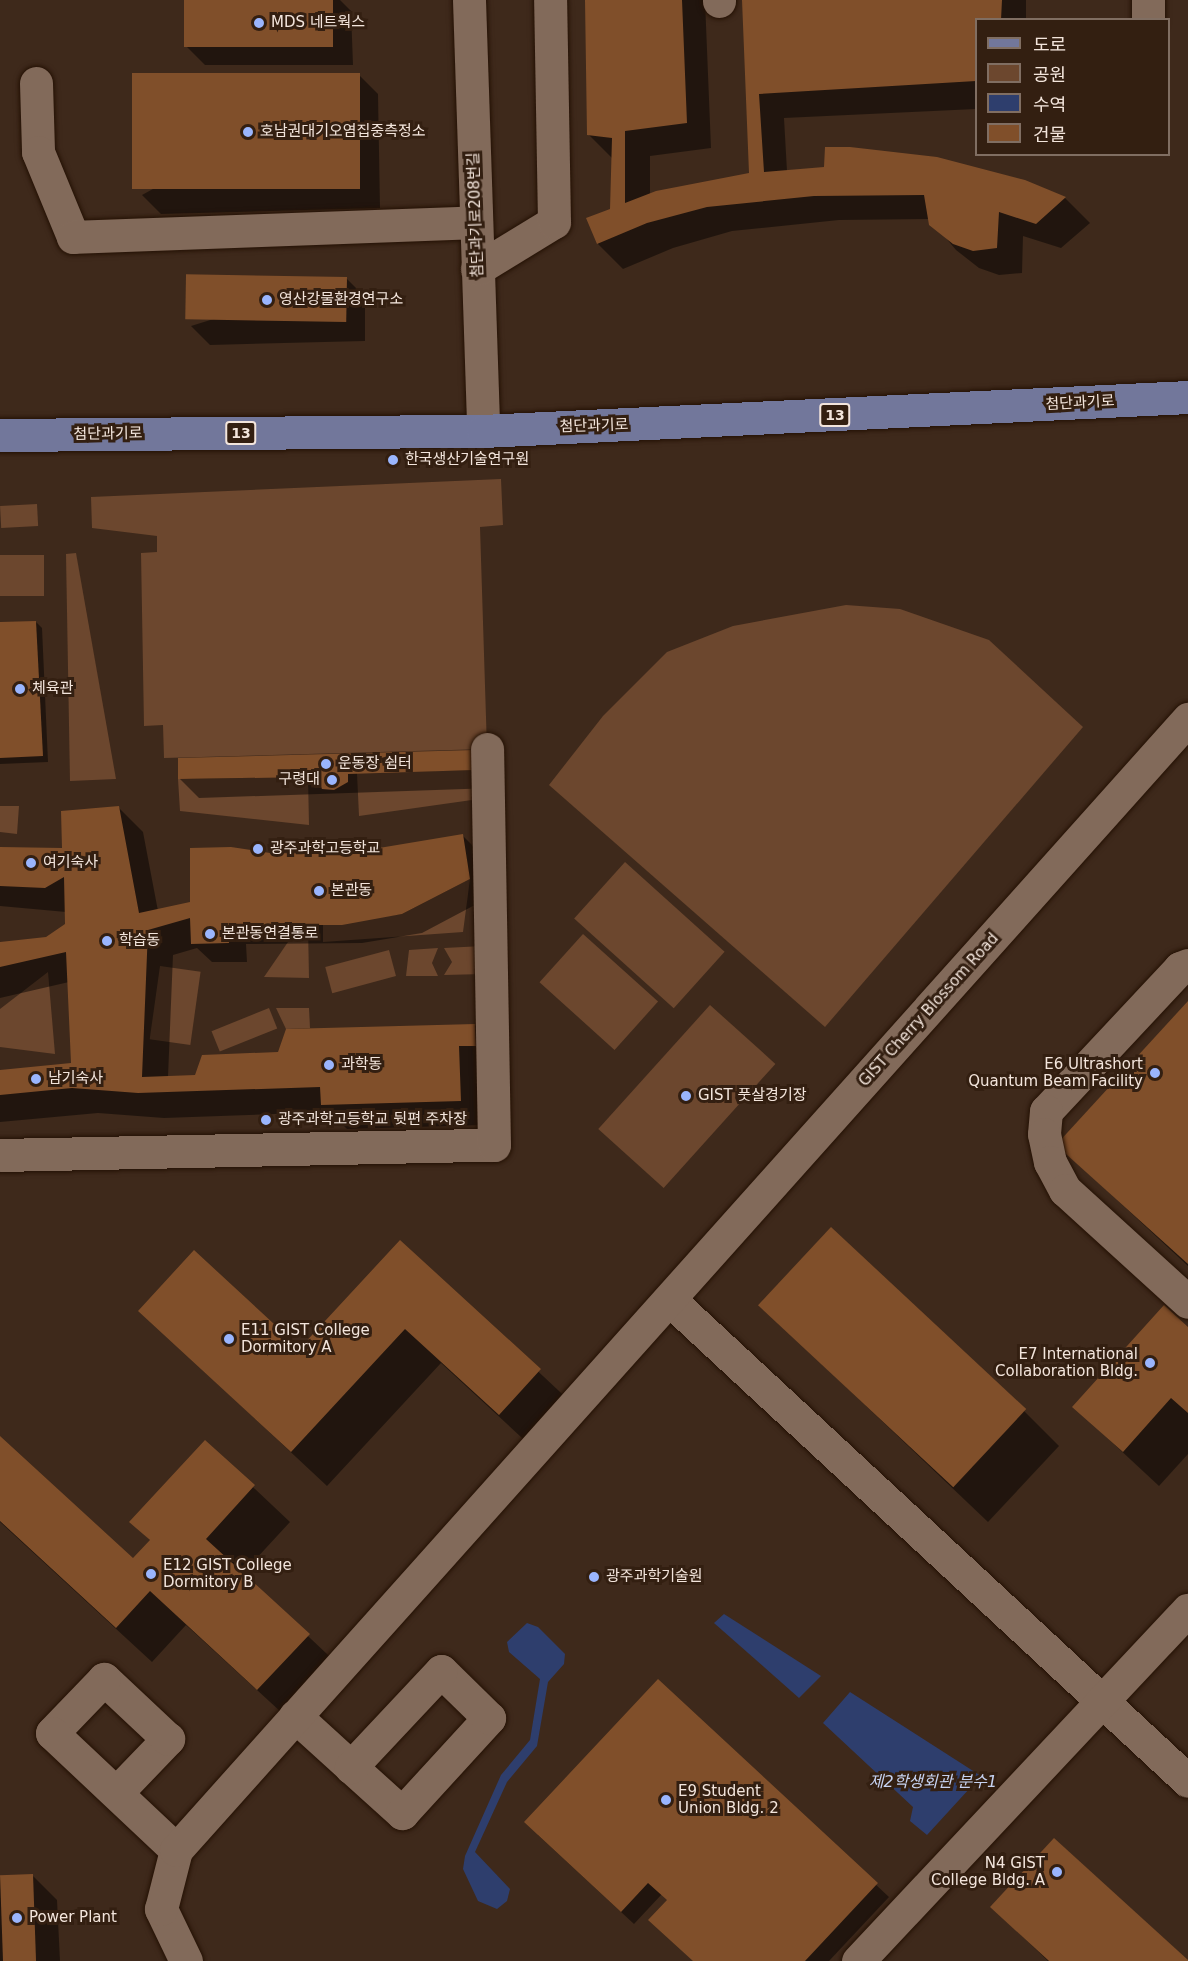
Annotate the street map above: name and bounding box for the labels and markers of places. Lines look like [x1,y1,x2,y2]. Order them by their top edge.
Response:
place label: MDS 네트웍스 [271,14,365,32]
marker: MDS 네트웍스 [252,16,266,30]
place label: 호남권대기오염집중측정소 [260,123,426,141]
marker: 호남권대기오염집중측정소 [241,125,255,139]
place label: 영산강물환경연구소 [279,291,403,309]
marker: 영산강물환경연구소 [260,293,274,307]
place label: 한국생산기술연구원 [405,451,529,469]
marker: 한국생산기술연구원 [386,453,400,467]
place label: 체육관 [32,680,73,698]
marker: 체육관 [13,682,27,696]
place label: 운동장 쉼터 [338,755,412,773]
marker: 운동장 쉼터 [319,757,333,771]
place label: 구령대 [279,771,320,789]
marker: 구령대 [325,773,339,787]
place label: 광주과학고등학교 [270,840,380,858]
marker: 광주과학고등학교 [251,842,265,856]
place label: 여기숙사 [43,854,98,872]
marker: 여기숙사 [24,856,38,870]
place label: 본관동 [331,882,372,900]
marker: 본관동 [312,884,326,898]
place label: 본관동연결통로 [222,925,319,943]
marker: 본관동연결통로 [203,927,217,941]
place label: 학습동 [119,932,160,950]
marker: 학습동 [100,934,114,948]
place label: E6 Ultrashort Quantum Beam Facility [968,1055,1143,1090]
place label: 과학동 [341,1056,382,1074]
marker: 과학동 [322,1058,336,1072]
marker: E6 Ultrashort Quantum Beam Facility [1148,1066,1162,1080]
place label: 남기숙사 [48,1070,103,1088]
marker: 남기숙사 [29,1072,43,1086]
place label: GIST 풋살경기장 [698,1087,806,1105]
marker: GIST 풋살경기장 [679,1089,693,1103]
place label: 광주과학고등학교 뒷편 주차장 [278,1111,467,1129]
marker: 광주과학고등학교 뒷편 주차장 [259,1113,273,1127]
place label: E11 GIST College Dormitory A [241,1321,370,1356]
marker: E11 GIST College Dormitory A [222,1332,236,1346]
place label: E7 International Collaboration Bldg. [995,1345,1138,1380]
marker: E7 International Collaboration Bldg. [1143,1356,1157,1370]
place label: E12 GIST College Dormitory B [163,1556,292,1591]
marker: E12 GIST College Dormitory B [144,1567,158,1581]
place label: 광주과학기술원 [606,1568,703,1586]
marker: 광주과학기술원 [587,1570,601,1584]
place label: E9 Student Union Bldg. 2 [678,1782,779,1817]
marker: E9 Student Union Bldg. 2 [659,1793,673,1807]
place label: N4 GIST College Bldg. A [931,1854,1045,1889]
marker: N4 GIST College Bldg. A [1050,1865,1064,1879]
place label: Power Plant [29,1909,117,1927]
marker: Power Plant [10,1911,24,1925]

